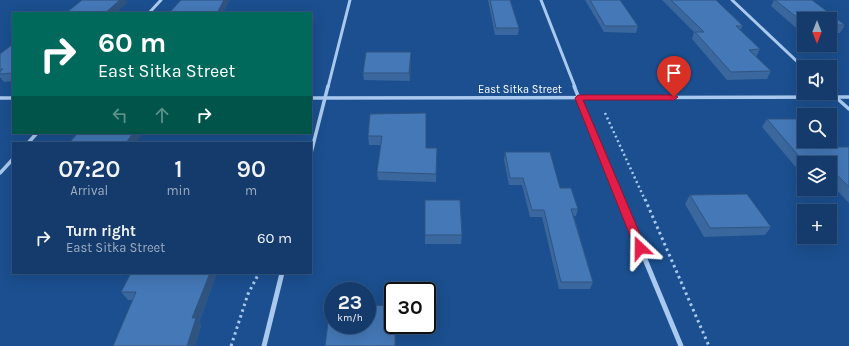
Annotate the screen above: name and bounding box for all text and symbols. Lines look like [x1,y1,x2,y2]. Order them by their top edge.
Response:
north arrow [797,12,837,52]
map controls [797,12,837,244]
text: 60 m [98,26,166,59]
icon: right [32,28,84,80]
pin [657,56,691,97]
text: East Sitka Street [98,60,235,82]
button: sound [797,60,837,100]
icon: arrive [663,62,685,84]
street label: East Sitka Street [478,83,562,96]
icon: left [109,104,131,126]
icon: ahead [151,104,173,126]
icon: right [193,104,215,126]
button: search [797,108,837,148]
text: 07:20 [58,155,120,183]
text: 1 [174,155,183,183]
text: 90 [236,155,266,183]
button: layers [797,156,837,196]
text: Arrival [70,183,108,198]
text: min [166,183,190,198]
text: m [245,183,257,198]
button: + [797,204,837,244]
text: Turn right [66,222,136,240]
icon: right [32,227,54,249]
position arrow [619,227,661,269]
text: 60 m [257,229,292,247]
text: East Sitka Street [66,240,165,255]
speed limit sign: 30 [384,282,436,334]
text: 23 [338,291,362,314]
text: km/h [337,312,363,324]

